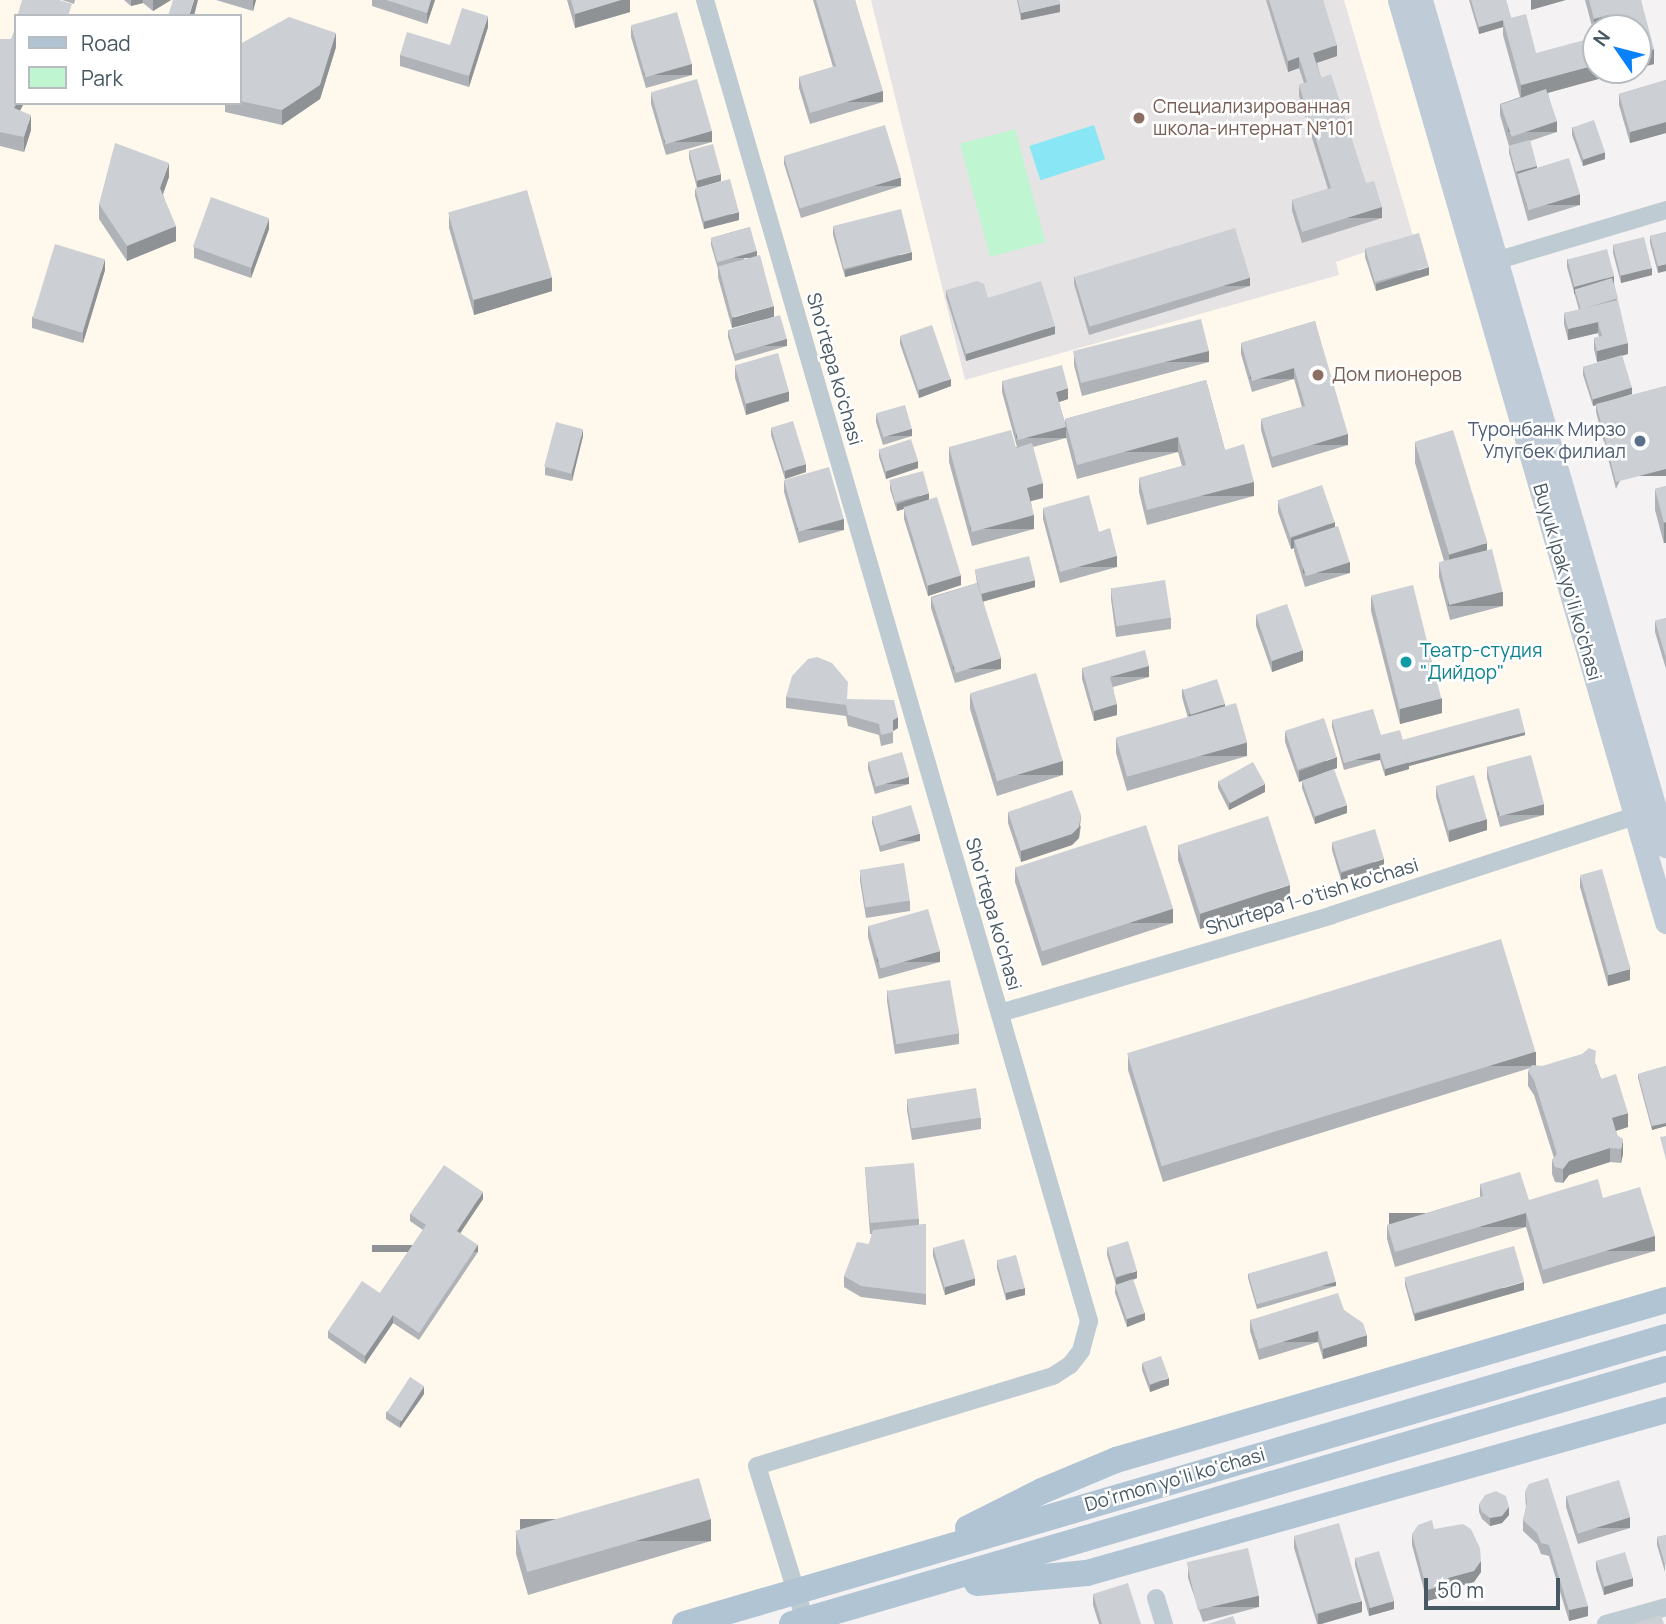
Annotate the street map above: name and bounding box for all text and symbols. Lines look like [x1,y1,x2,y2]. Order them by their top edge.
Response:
legend [14,14,242,105]
north arrow [1582,14,1652,84]
text: N [1587,25,1616,51]
text: Road [81,29,131,57]
text: Park [81,64,123,92]
place label: Специализированная школа-интернат №101 [1153,96,1354,140]
marker: Специализированная школа-интернат №101 [1131,110,1147,126]
street label: Sho'rtepa ko'chasi [801,290,867,448]
place label: Дом пионеров [1332,364,1462,386]
marker: Дом пионеров [1310,367,1326,383]
place label: Туронбанк Мирзо Улугбек филиал [1468,419,1626,463]
marker: Туронбанк Мирзо Улугбек филиал [1632,433,1648,449]
street label: Buyuk Ipak yo'li ko'chasi [1528,481,1606,683]
place label: Театр-студия "Дийдор" [1420,640,1542,684]
marker: Театр-студия "Дийдор" [1398,654,1414,670]
street label: Sho'rtepa ko'chasi [960,835,1026,993]
street label: Shurtepa 1-o'tish ko'chasi [1203,854,1421,940]
street label: Do‘rmon yo‘li ko‘chasi [1082,1443,1268,1517]
scale bar [1428,1564,1564,1608]
text: 50 m [1437,1576,1484,1604]

